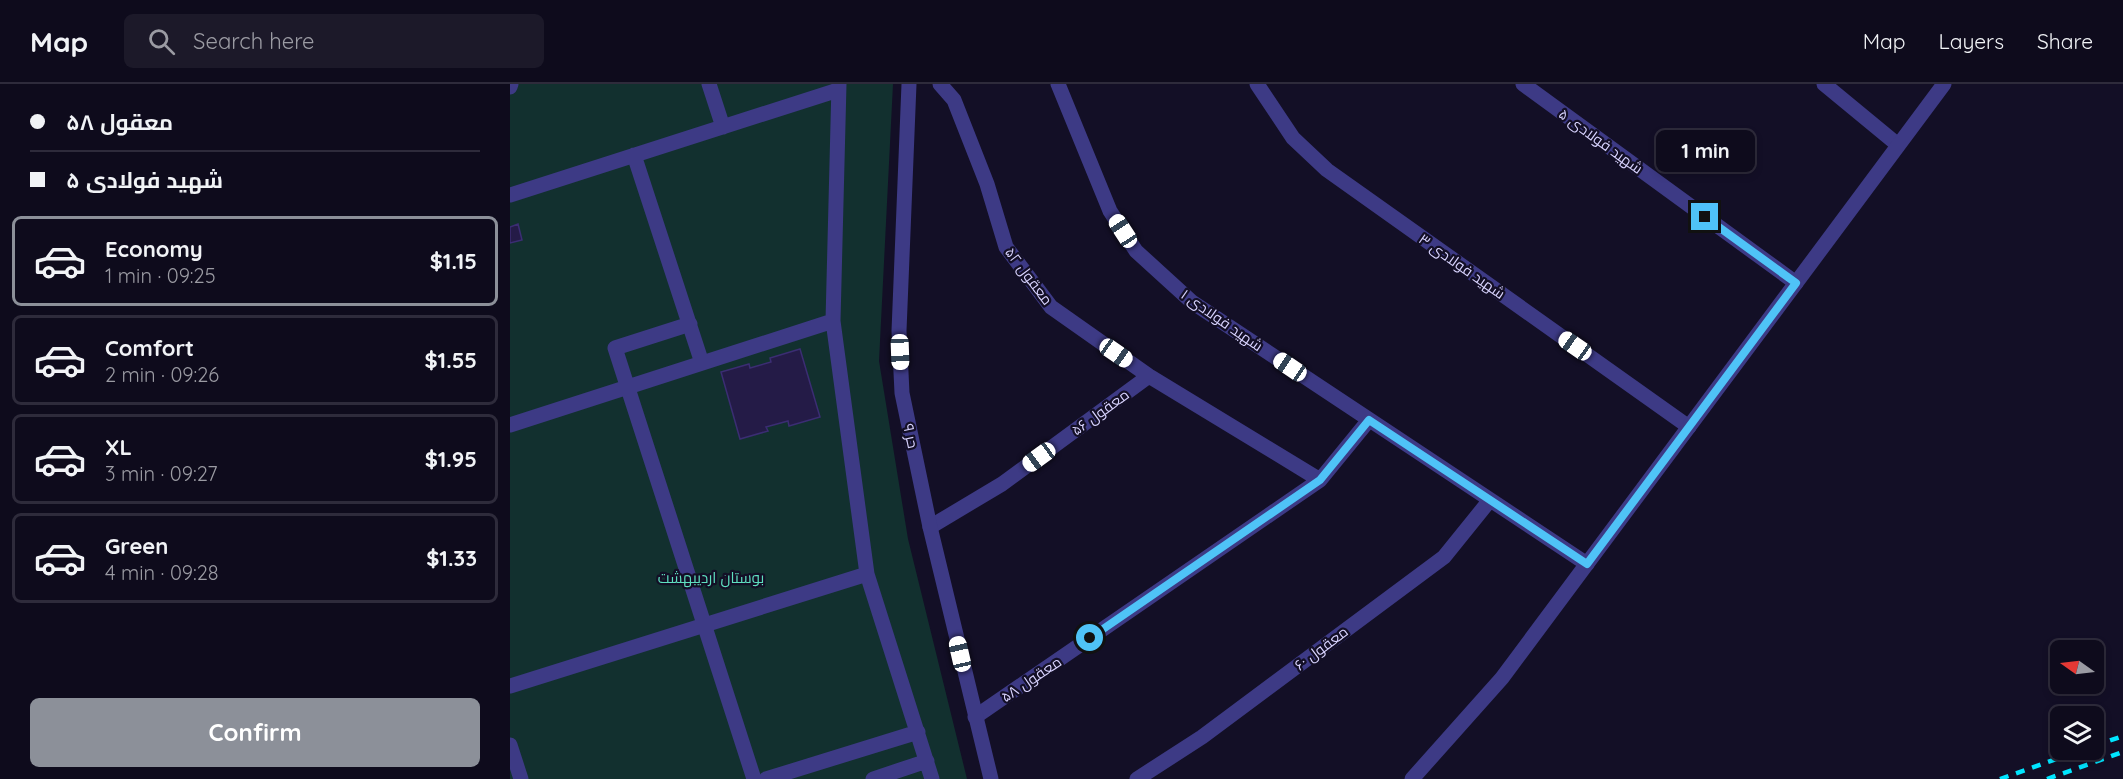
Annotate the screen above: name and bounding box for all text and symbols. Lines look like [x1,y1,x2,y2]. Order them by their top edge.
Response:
search box [124,14,544,68]
text: Map [30,24,88,59]
icon: search [145,25,178,58]
text: Search here [193,27,315,55]
text: Map [1863,28,1906,54]
text: Layers [1939,28,2004,54]
text: Share [2037,28,2093,54]
street label: شهید فولادی ۵ [1555,104,1647,179]
text: معقول ۵۸ [66,108,173,136]
callout: 1 min [1656,130,1754,172]
text: 1 min [1681,138,1730,163]
text: شهید فولادی ۵ [66,166,223,194]
route end [1691,203,1718,230]
car [1106,211,1140,251]
street label: شهید فولادی ۳ [1415,229,1509,304]
icon: car [33,234,87,288]
text: Economy [105,235,203,263]
street label: معقول ۵۲ [1001,243,1057,309]
text: $1.15 [430,247,477,275]
text: 1 min · 09:25 [105,263,216,288]
street label: شهید فولادی ۱ [1177,285,1267,356]
car [1555,328,1595,364]
icon: car [33,333,87,387]
text: Comfort [105,334,194,362]
car [890,334,910,370]
car [1096,335,1136,371]
text: $1.55 [424,346,477,374]
car [1270,349,1310,385]
text: 2 min · 09:26 [105,362,219,387]
street label: معقول ۵۶ [1067,385,1133,439]
street label: حر ۹ [899,422,923,450]
icon: car [33,432,87,486]
text: XL [105,433,132,461]
car [1019,439,1059,475]
text: $1.95 [425,445,477,473]
text: 3 min · 09:27 [105,461,218,486]
icon: car [33,531,87,585]
text: Green [105,532,168,560]
text: $1.33 [426,544,477,572]
text: 4 min · 09:28 [105,560,219,585]
park label: بوستان اردیبهشت [658,568,764,588]
street label: معقول ۶۰ [1290,622,1352,674]
route start [1076,624,1103,651]
car [947,634,973,674]
north arrow [2050,640,2104,694]
map controls [2050,640,2104,760]
street label: معقول ۵۸ [997,652,1065,706]
button: Confirm [30,698,480,767]
button: layers [2050,706,2104,760]

